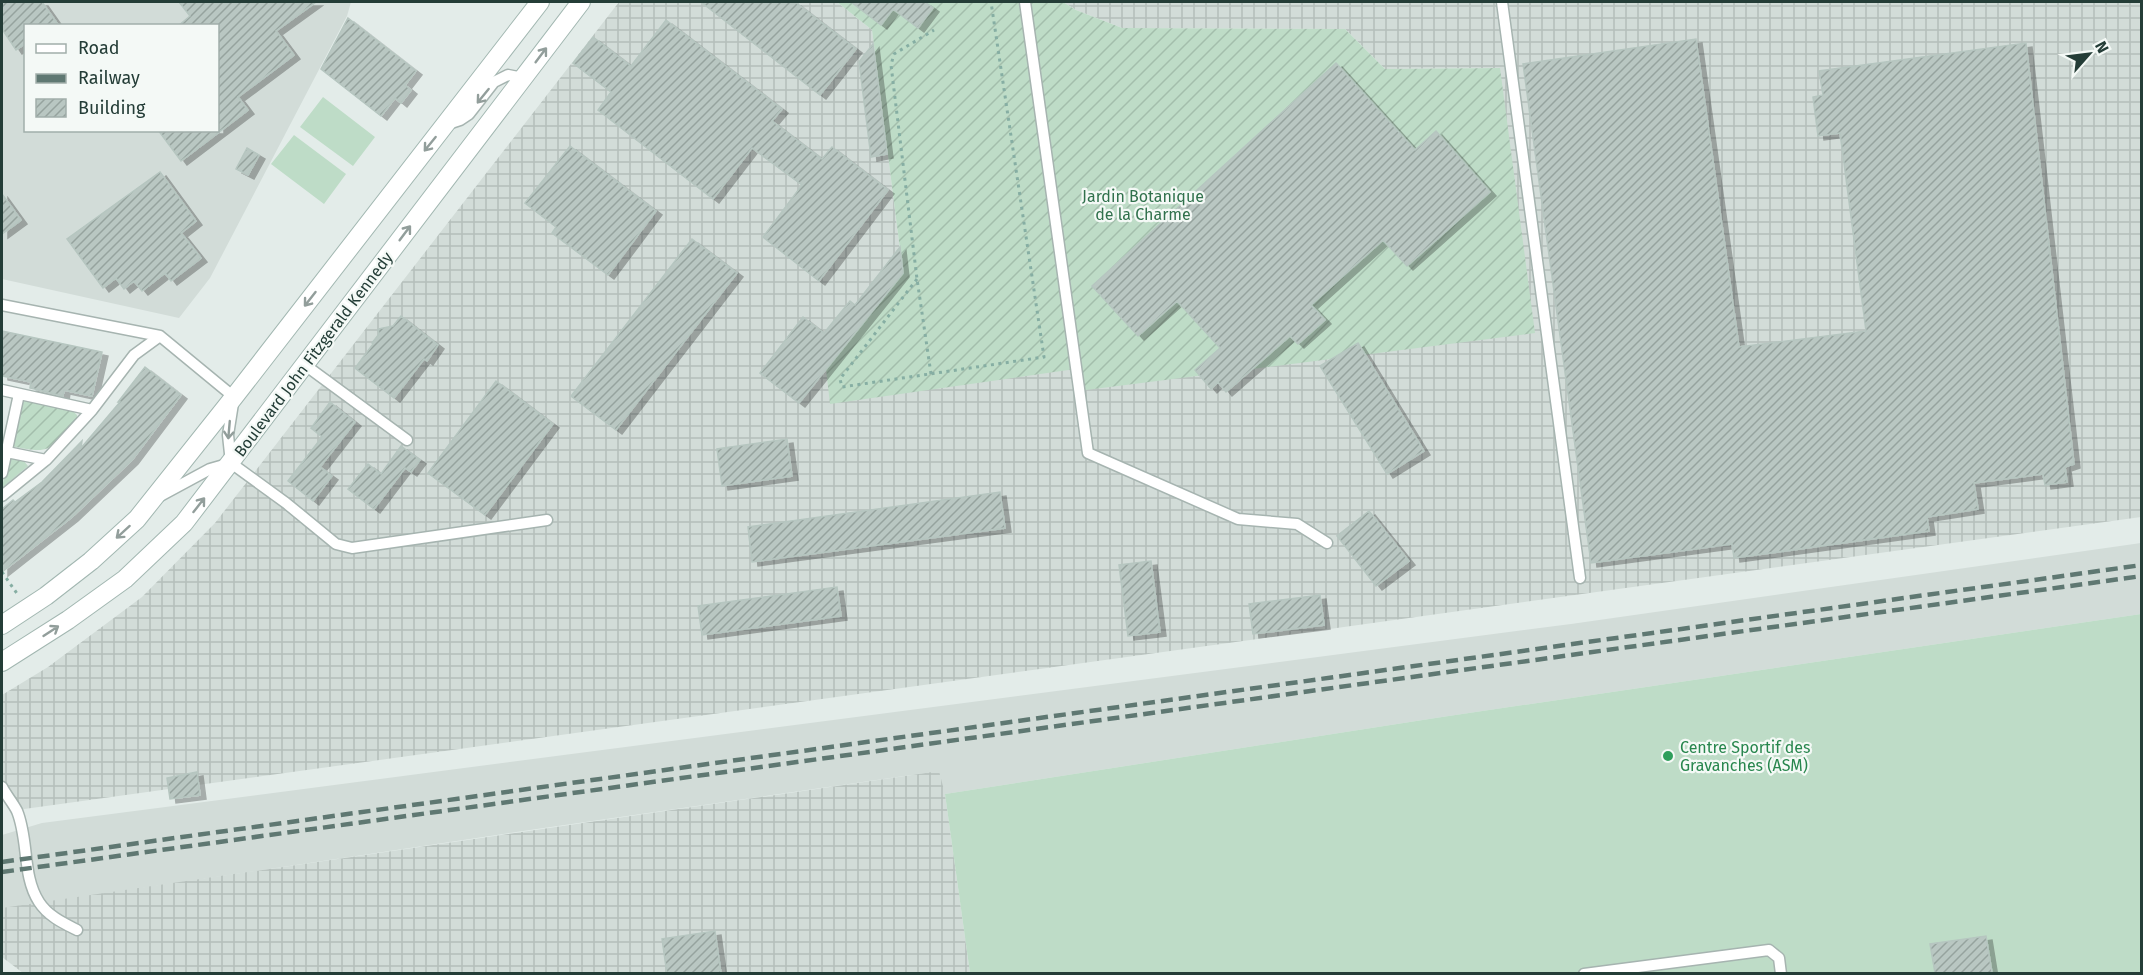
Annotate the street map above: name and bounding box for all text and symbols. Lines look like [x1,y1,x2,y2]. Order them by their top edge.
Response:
legend [24,24,219,132]
north arrow [2059,24,2119,84]
text: Road [78,37,120,59]
text: N [2091,38,2113,56]
one-way arrow [534,47,547,63]
text: Railway [78,67,140,89]
one-way arrow [476,87,489,103]
text: Building [78,97,146,119]
one-way arrow [423,136,436,152]
park label: Jardin Botanique de la Charme [1082,187,1204,224]
one-way arrow [399,225,412,241]
street label: Boulevard John Fitzgerald Kennedy [230,248,397,460]
one-way arrow [304,291,317,307]
one-way arrow [223,420,234,440]
one-way arrow [192,497,205,513]
one-way arrow [115,525,130,539]
one-way arrow [42,624,59,636]
place label: Centre Sportif des Gravanches (ASM) [1680,738,1811,775]
marker: Centre Sportif des Gravanches (ASM) [1661,749,1675,763]

